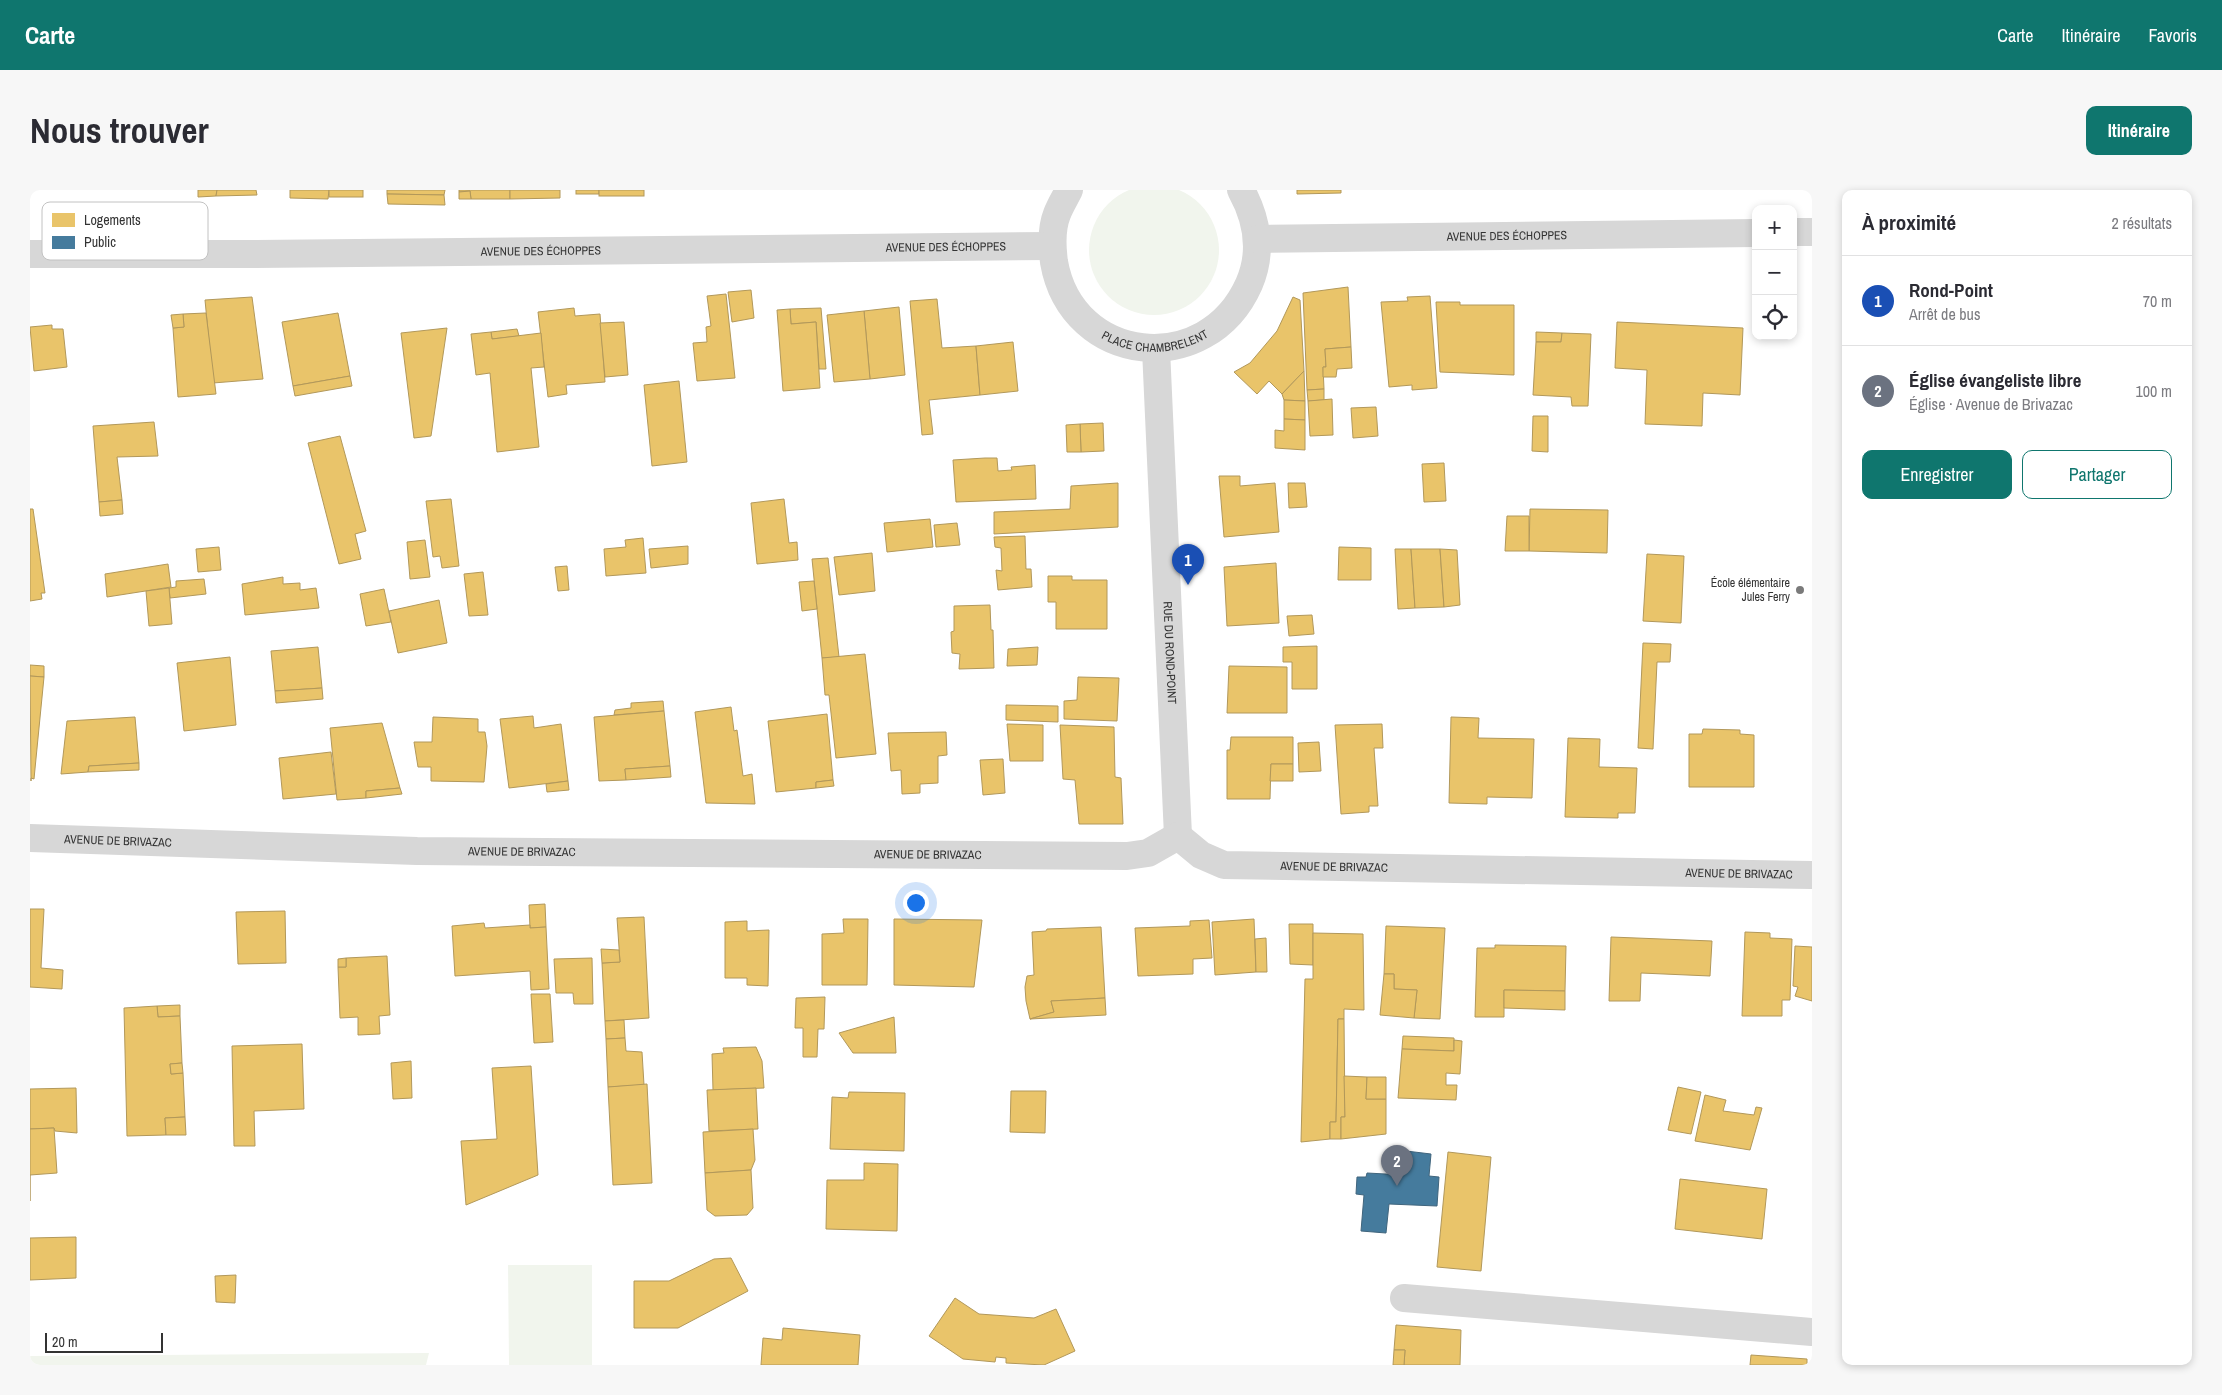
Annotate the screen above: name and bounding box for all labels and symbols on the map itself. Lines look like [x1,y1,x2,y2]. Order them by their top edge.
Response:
legend [42,202,208,260]
text: Logements [84,211,141,229]
street label: AVENUE DES ÉCHOPPES [1446,227,1568,245]
text: Public [84,233,116,251]
street label: AVENUE DES ÉCHOPPES [885,238,1007,256]
street label: AVENUE DES ÉCHOPPES [480,243,602,260]
street label: PLACE CHAMBRELENT [1100,324,1210,338]
text: PLACE CHAMBRELENT [1099,326,1211,356]
pin: 1 [1172,544,1204,585]
place label: École élémentaire Jules Ferry [1711,575,1790,605]
marker: École élémentaire Jules Ferry [1794,584,1806,596]
street label: RUE DU ROND-POINT [1159,601,1180,704]
street label: AVENUE DE BRIVAZAC [63,831,172,851]
street label: AVENUE DE BRIVAZAC [467,843,576,860]
street label: AVENUE DE BRIVAZAC [873,846,982,863]
street label: AVENUE DE BRIVAZAC [1279,858,1388,876]
street label: AVENUE DE BRIVAZAC [1684,865,1793,883]
your location [903,890,929,916]
pin: 2 [1381,1145,1413,1186]
scale bar [45,1330,162,1353]

